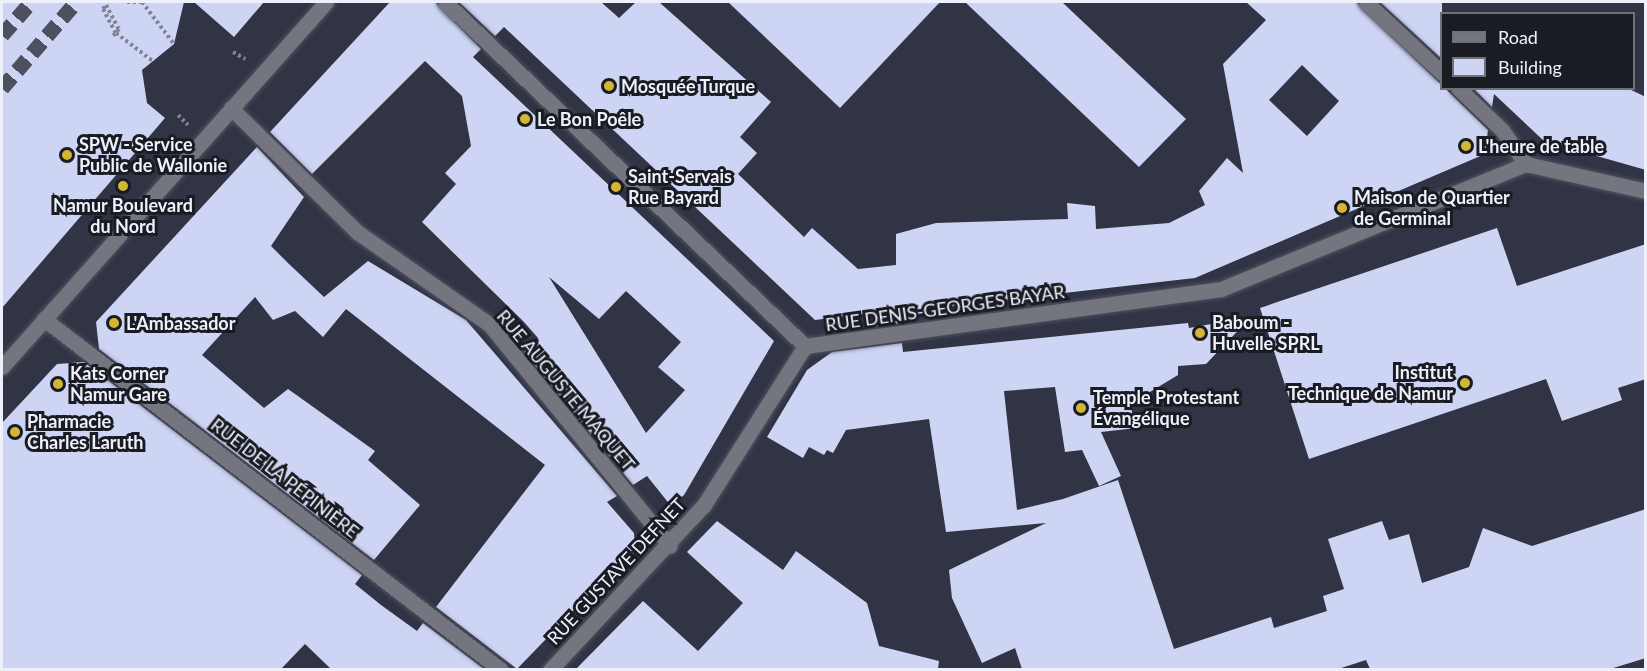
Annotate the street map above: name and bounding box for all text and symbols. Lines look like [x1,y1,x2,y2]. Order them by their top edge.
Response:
legend [1440,12,1635,90]
text: Road [1498,26,1538,48]
text: Building [1498,56,1562,78]
place label: Mosquée Turque [621,75,756,97]
marker: Mosquée Turque [602,79,616,93]
place label: Le Bon Poêle [537,108,641,130]
marker: Le Bon Poêle [518,112,532,126]
place label: SPW - Service Public de Wallonie [79,134,227,176]
place label: L'heure de table [1478,135,1604,157]
marker: L'heure de table [1459,139,1473,153]
marker: SPW - Service Public de Wallonie [60,148,74,162]
place label: Saint-Servais Rue Bayard [628,166,732,208]
marker: Namur Boulevard du Nord [116,179,130,193]
marker: Saint-Servais Rue Bayard [609,180,623,194]
place label: Maison de Quartier de Germinal [1354,187,1510,230]
place label: Namur Boulevard du Nord [53,195,193,238]
marker: Maison de Quartier de Germinal [1335,201,1349,215]
street label: RUE DENIS-GEORGES BAYAR [824,281,1066,335]
street label: RUE AUGUSTE MAQUET [492,305,640,475]
place label: L'Ambassador [126,312,235,334]
place label: Baboum - Huvelle SPRL [1212,312,1320,354]
marker: L'Ambassador [107,316,121,330]
marker: Baboum - Huvelle SPRL [1193,326,1207,340]
place label: Institut Technique de Namur [1288,362,1453,404]
place label: Kats Corner Namur Gare [70,363,167,406]
marker: Institut Technique de Namur [1458,376,1472,390]
marker: Kats Corner Namur Gare [51,377,65,391]
place label: Temple Protestant Évangélique [1093,387,1239,430]
marker: Temple Protestant Évangélique [1074,401,1088,415]
place label: Pharmacie Charles Laruth [27,411,143,454]
street label: RUE DE LA PÉPINIÈRE [207,413,363,543]
marker: Pharmacie Charles Laruth [8,425,22,439]
street label: RUE GUSTAVE DEFNET [542,493,690,649]

